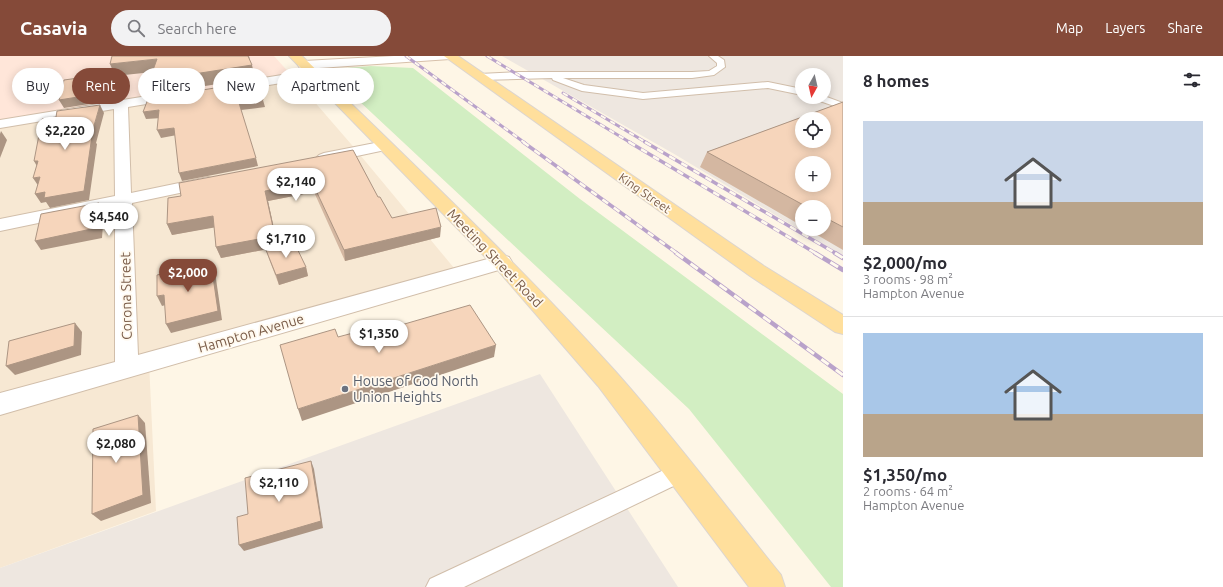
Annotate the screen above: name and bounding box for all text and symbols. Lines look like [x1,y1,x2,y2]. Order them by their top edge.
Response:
search box [111,10,391,46]
text: Casavia [20,17,87,39]
icon: search [125,17,147,39]
text: Search here [157,20,237,37]
text: Map [1056,20,1083,36]
text: Layers [1105,20,1145,36]
text: Share [1167,20,1203,36]
chip: Buy [12,68,64,104]
chip: Rent [72,68,130,104]
chip: Filters [138,68,205,104]
chip: New [213,68,269,104]
chip: Apartment [277,68,374,104]
north arrow [795,68,831,104]
map controls [795,68,831,236]
icon: filters [1181,69,1203,91]
text: 8 homes [863,71,929,90]
button: locate [795,112,831,148]
pin: $2,220 [32,117,98,151]
text: $2,220 [45,123,85,137]
icon: home [997,147,1069,219]
button: + [795,156,831,192]
pin: $2,140 [263,168,329,202]
street label: King Street [617,170,674,216]
text: $2,140 [276,174,316,188]
button: − [795,200,831,236]
pin: $4,540 [76,203,142,237]
street label: Meeting Street Road [444,206,546,310]
text: $4,540 [89,209,129,223]
pin: $1,710 [253,225,319,259]
text: $1,710 [266,231,306,245]
street label: Corona Street [117,252,135,340]
text: $2,000/mo [863,253,947,272]
pin: $2,000 [155,259,221,293]
text: $2,000 [168,265,208,279]
text: 3 rooms · 98 m² [863,272,953,286]
text: Hampton Avenue [863,286,964,300]
street label: Hampton Avenue [196,310,306,356]
pin: $1,350 [346,320,412,354]
text: $1,350 [359,326,399,340]
icon: home [997,359,1069,431]
place label: House of God North Union Heights [353,373,479,405]
marker: House of God North Union Heights [340,384,350,394]
pin: $2,080 [83,430,149,464]
text: $2,080 [96,436,136,450]
text: $1,350/mo [863,465,947,484]
pin: $2,110 [246,469,312,503]
text: $2,110 [259,475,299,489]
text: 2 rooms · 64 m² [863,484,953,498]
text: Hampton Avenue [863,498,964,512]

